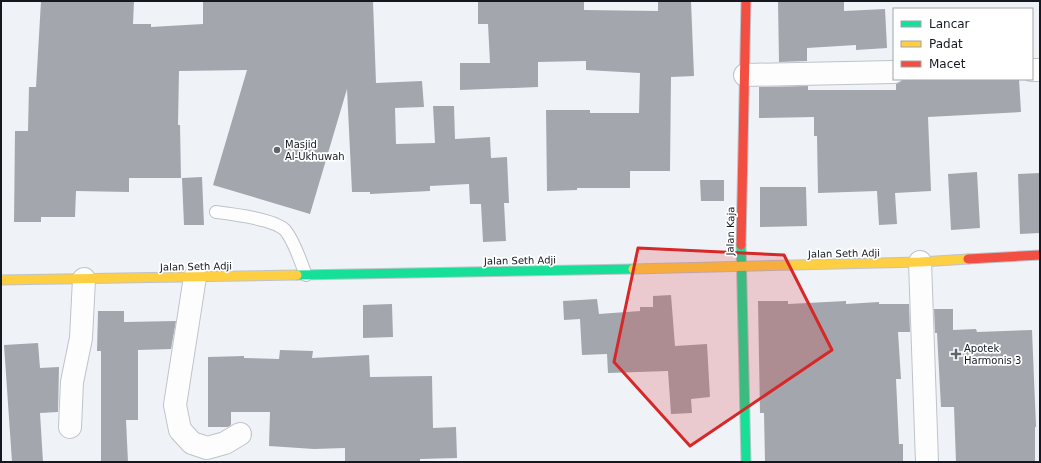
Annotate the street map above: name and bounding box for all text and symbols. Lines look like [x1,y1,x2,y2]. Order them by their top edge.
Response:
legend [893,8,1033,80]
text: Lancar [929,17,970,31]
text: Padat [929,37,963,51]
text: Macet [929,57,966,71]
place label: Masjid Al-Ukhuwah [285,139,345,162]
marker: Masjid Al-Ukhuwah [272,145,282,155]
street label: Jalan Kaja [725,206,736,257]
street label: Jalan Seth Adji [807,247,880,260]
street label: Jalan Seth Adji [483,254,556,267]
street label: Jalan Seth Adji [159,260,232,273]
place label: Apotek Harmonis 3 [964,343,1021,366]
marker: Apotek Harmonis 3 [951,349,961,359]

